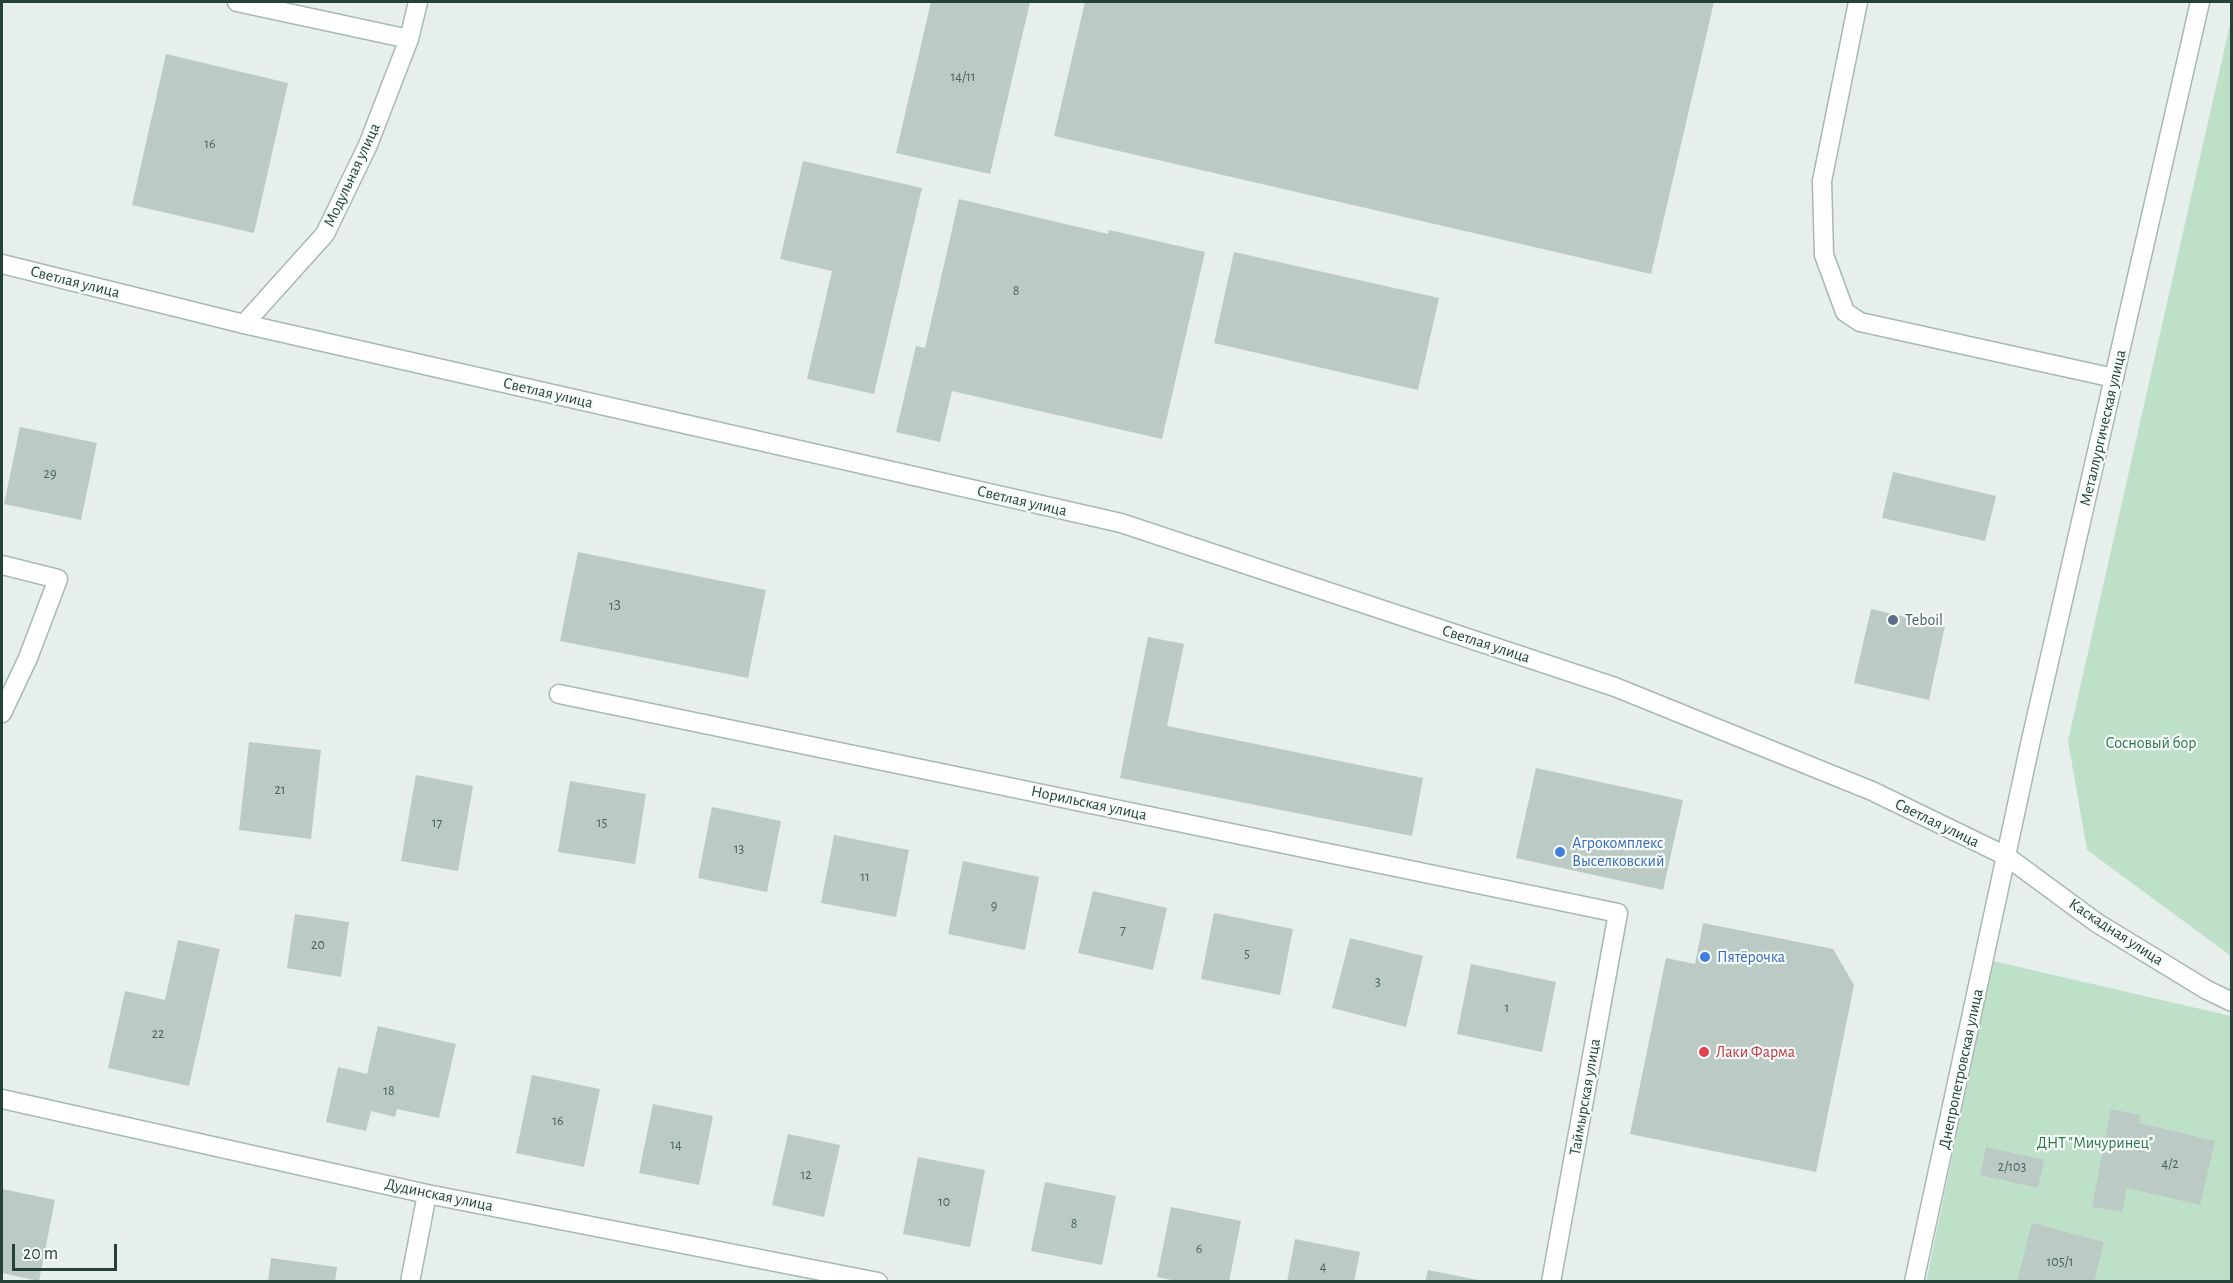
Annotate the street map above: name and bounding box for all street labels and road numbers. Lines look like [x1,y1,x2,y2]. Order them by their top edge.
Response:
street label: Модульная улица [320,120,384,230]
street label: Светлая улица [28,262,122,302]
street label: Металлургическая улица [2076,348,2130,508]
street label: Светлая улица [501,373,595,413]
street label: Светлая улица [975,481,1069,521]
street label: Светлая улица [1439,621,1533,667]
street label: Норильская улица [1029,781,1149,825]
street label: Светлая улица [1892,794,1982,852]
street label: Каскадная улица [2065,894,2167,970]
street label: Днепропетровская улица [1935,987,1987,1151]
street label: Таймырская улица [1565,1037,1605,1157]
street label: Дудинская улица [383,1174,495,1216]

